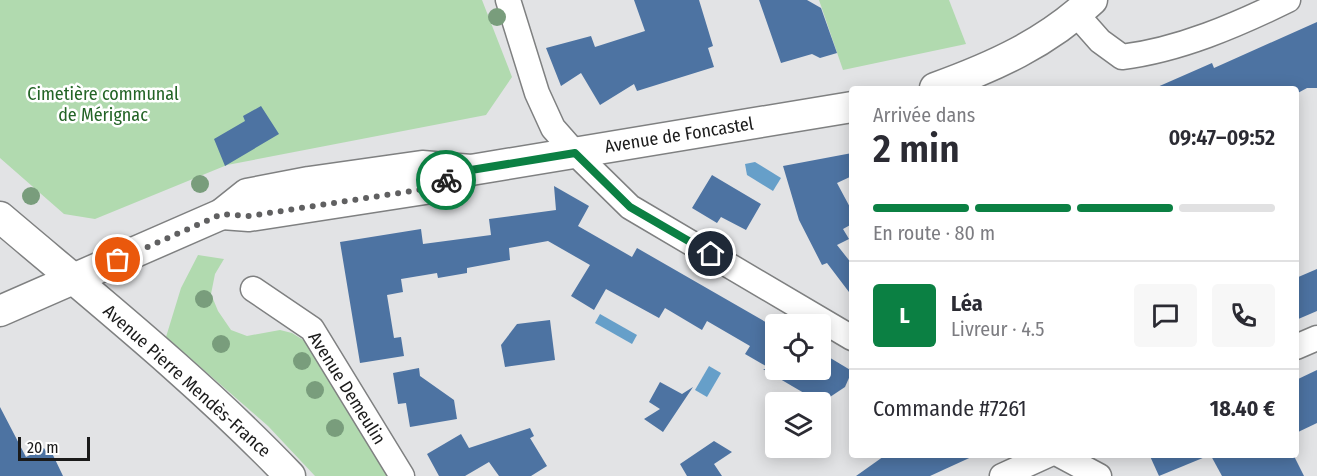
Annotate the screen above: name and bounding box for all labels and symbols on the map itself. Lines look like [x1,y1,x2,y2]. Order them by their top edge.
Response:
park label: Cimetière communal de Mérignac [27,83,179,126]
street label: Avenue de Foncastel [603,112,755,158]
courier [416,150,476,210]
pin [685,228,736,279]
pin [92,234,143,285]
street label: Avenue Pierre Mendès-France [99,300,275,462]
street label: Avenue Demeulin [304,328,390,448]
scale bar [18,434,90,462]

